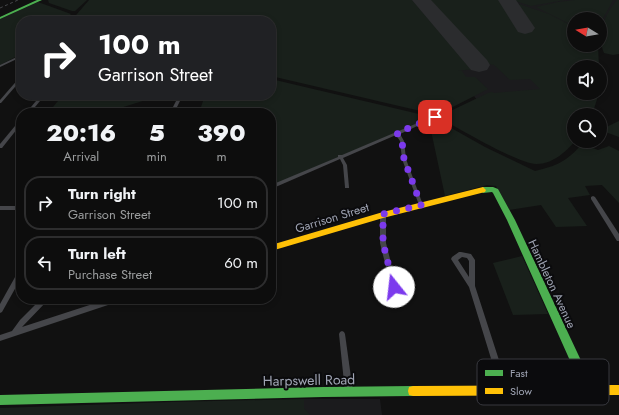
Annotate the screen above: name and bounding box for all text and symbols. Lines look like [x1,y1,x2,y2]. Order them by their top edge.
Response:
north arrow [567,12,607,52]
map controls [567,12,607,148]
text: 100 m [98,24,181,65]
icon: right [32,32,84,84]
button: sound [567,60,607,100]
text: Garrison Street [98,62,213,88]
pin [418,100,452,134]
icon: arrive [424,106,446,128]
button: search [567,108,607,148]
text: 20:16 [46,115,116,150]
text: 5 [149,115,165,150]
text: 390 [197,115,246,150]
text: Arrival [63,147,99,166]
text: min [147,147,167,166]
text: m [216,147,227,166]
text: Turn right [68,183,136,205]
icon: right [34,192,56,214]
text: 100 m [217,192,258,214]
street label: Garrison Street [293,198,371,238]
text: Garrison Street [68,205,151,224]
street label: Hambleton Avenue [524,237,580,331]
text: Turn left [68,243,126,265]
icon: left [34,252,56,274]
text: 60 m [224,252,258,274]
text: Purchase Street [68,265,152,284]
position arrow [373,266,415,308]
legend [477,359,609,405]
text: Fast [510,365,528,381]
street label: Harpswell Road [263,369,355,391]
text: Slow [510,383,532,399]

